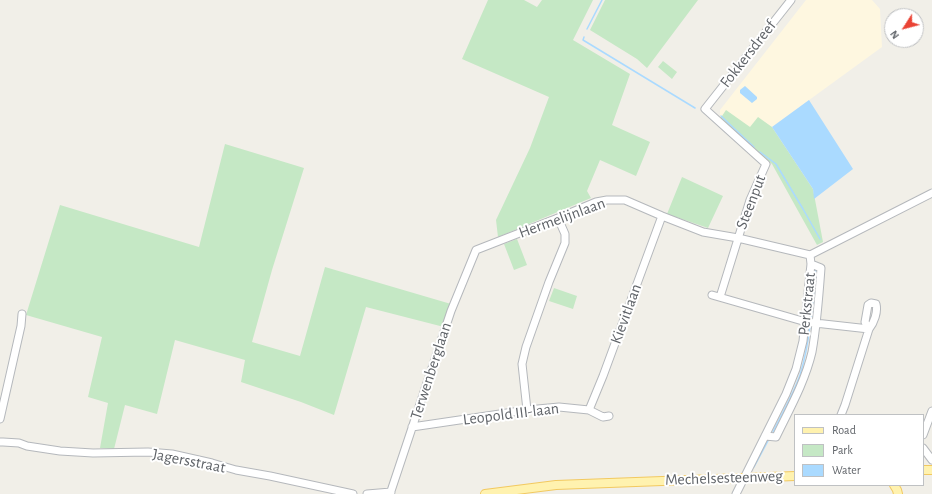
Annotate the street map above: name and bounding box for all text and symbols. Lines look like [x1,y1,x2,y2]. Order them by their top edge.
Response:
north arrow [884,8,924,48]
street label: Fokkersdreef [716,17,780,91]
text: N [888,28,901,41]
street label: Steenput [732,172,770,232]
street label: Hermelijnlaan [516,194,608,242]
street label: Perkstraat [794,271,820,337]
street label: Kievitlaan [606,281,646,347]
street label: Terwenberglaan [406,320,456,422]
street label: Leopold III-laan [462,399,560,429]
legend [794,414,924,486]
text: Road [832,424,856,436]
street label: Jagersstraat [151,444,227,478]
text: Park [832,444,853,456]
text: Water [832,464,861,476]
street label: Mechelsesteenweg [665,466,783,490]

